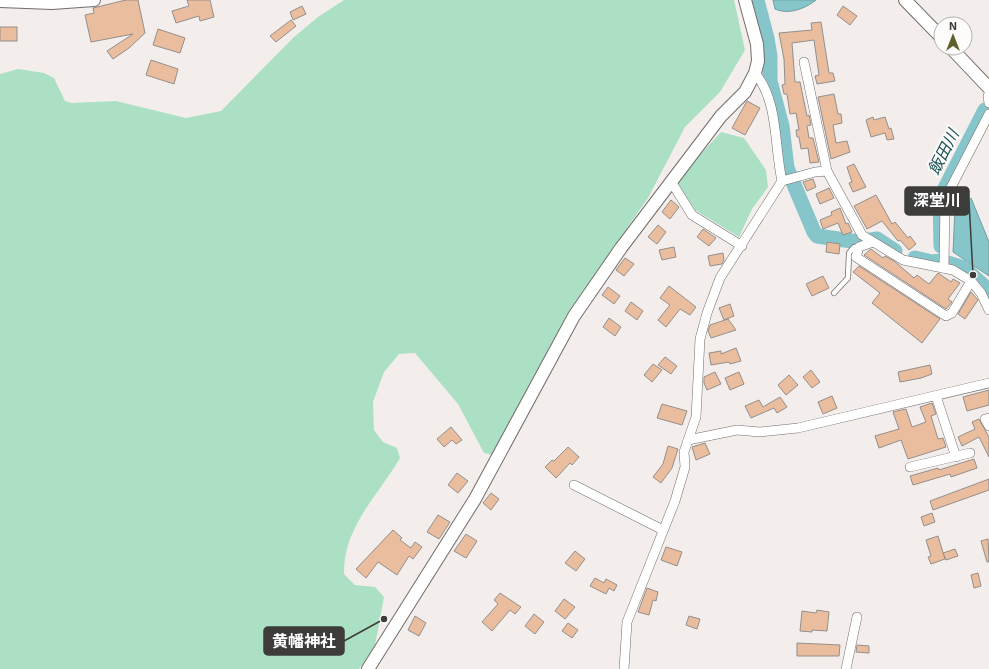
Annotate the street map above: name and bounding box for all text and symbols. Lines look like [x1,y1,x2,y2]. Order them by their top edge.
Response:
north arrow [933,16,973,56]
text: N [949,19,957,32]
water label: 飯田川 [923,124,963,177]
callout: 深堂川 [905,187,969,215]
text: 深堂川 [913,190,961,209]
callout: 黄幡神社 [264,627,344,655]
text: 黄幡神社 [272,631,336,650]

